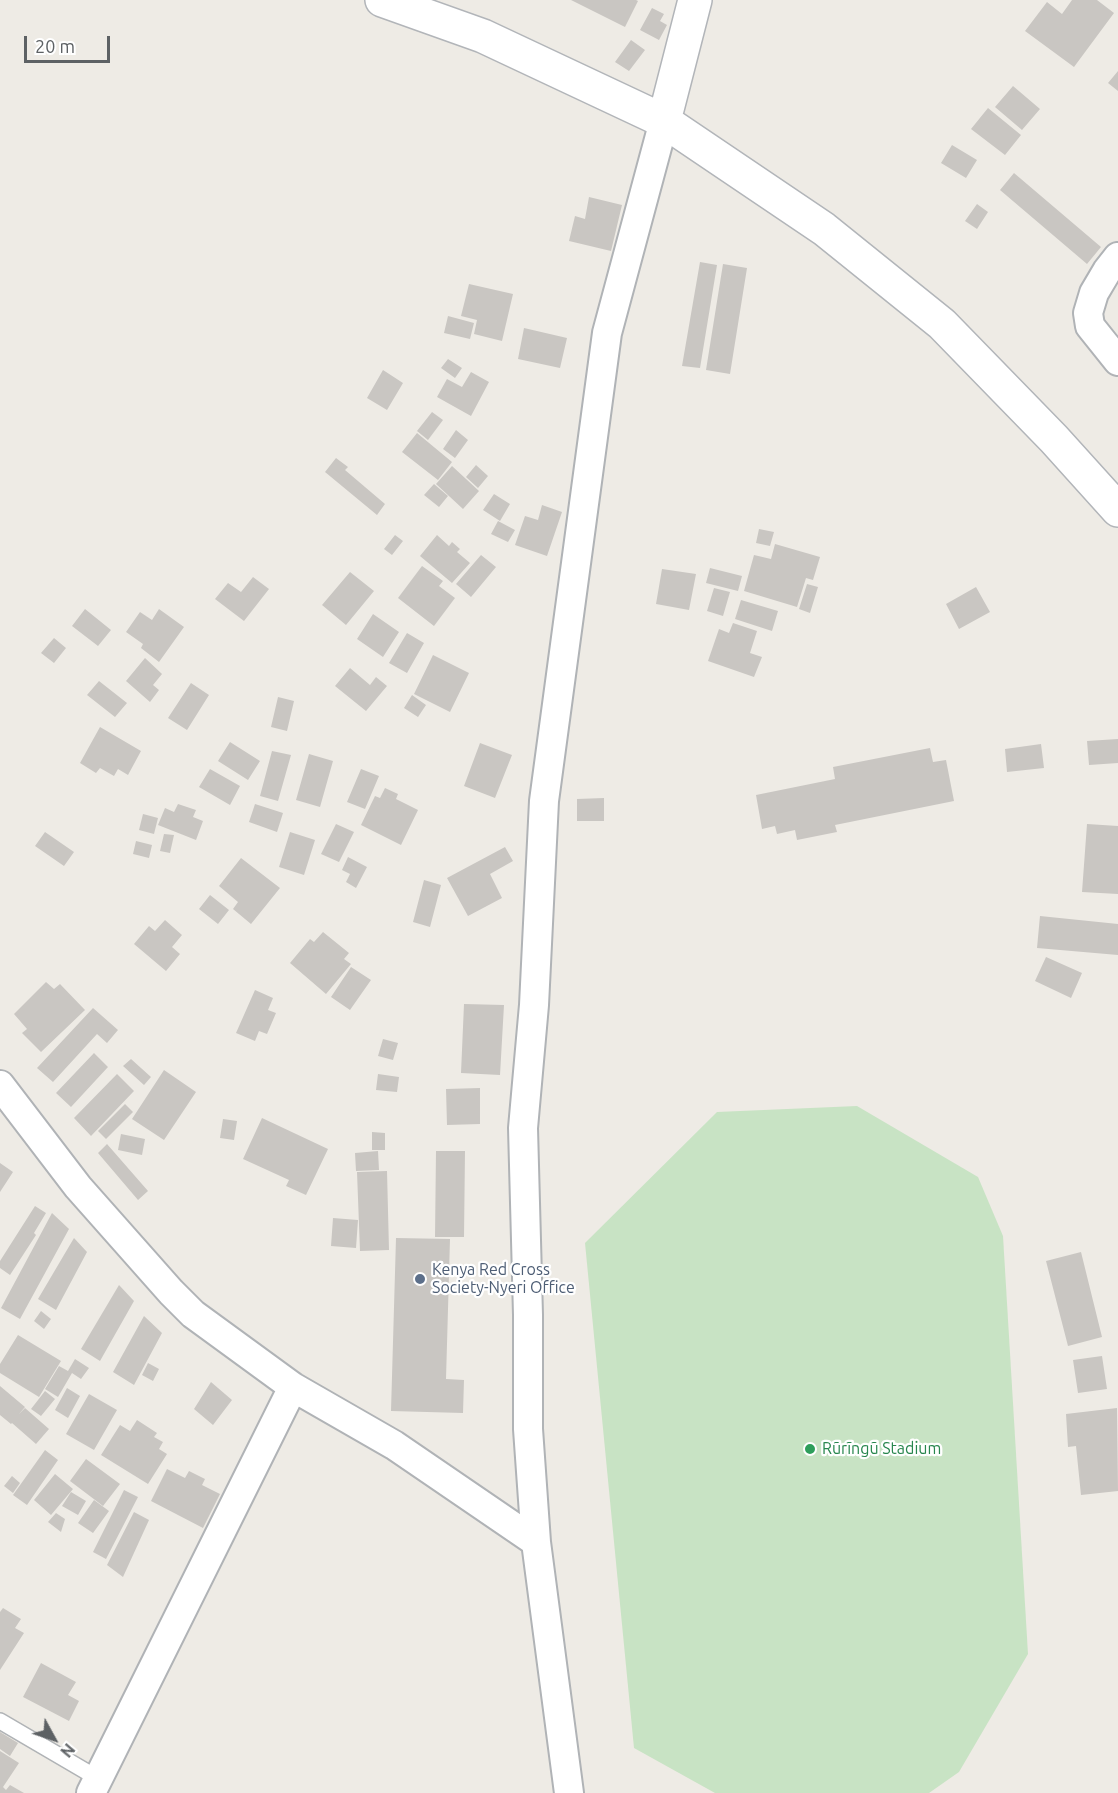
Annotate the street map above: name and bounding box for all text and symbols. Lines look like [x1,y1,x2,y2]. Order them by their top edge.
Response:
scale bar [27,24,112,62]
text: 20 m [35,36,75,56]
place label: Kenya Red Cross Society-Nyeri Office [432,1260,575,1298]
marker: Kenya Red Cross Society-Nyeri Office [413,1272,427,1286]
place label: Rũrĩngũ Stadium [822,1439,941,1459]
marker: Rũrĩngũ Stadium [803,1442,817,1456]
north arrow [24,1709,84,1769]
text: N [57,1740,79,1761]

